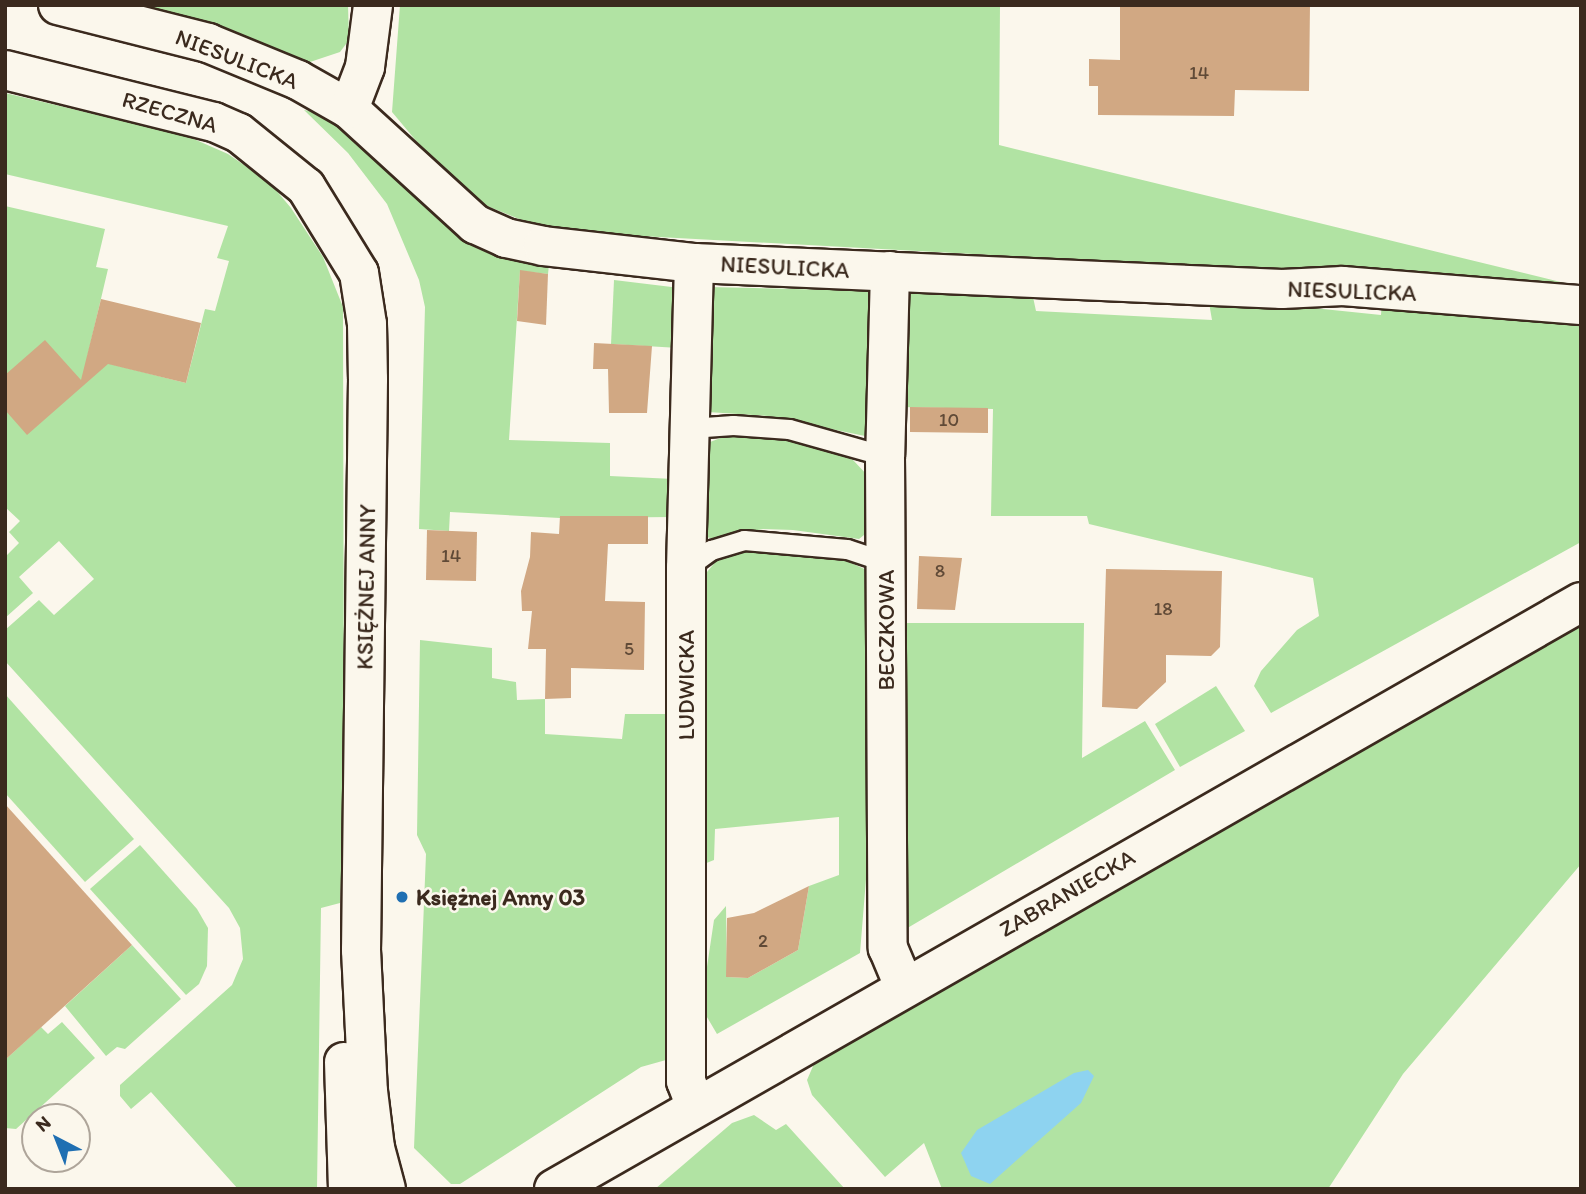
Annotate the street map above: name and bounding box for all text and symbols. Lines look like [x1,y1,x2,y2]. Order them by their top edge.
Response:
street label: NIESULICKA [172,23,302,95]
house number: 14 [1189,62,1209,84]
street label: RZECZNA [119,85,221,139]
street label: NIESULICKA [720,250,850,284]
street label: NIESULICKA [1287,275,1417,307]
house number: 10 [939,409,959,431]
street label: KSIĘŻNEJ ANNY [351,504,381,670]
house number: 14 [441,545,461,567]
house number: 8 [935,560,945,582]
street label: BECZKOWA [872,569,900,691]
house number: 18 [1153,598,1173,620]
street label: LUDWICKA [672,630,700,740]
house number: 5 [624,638,634,660]
street label: ZABRANIECKA [994,843,1140,943]
place label: Księżnej Anny 03 [416,883,585,911]
marker: Księżnej Anny 03 [394,889,410,905]
house number: 2 [758,930,768,952]
north arrow [21,1103,91,1173]
text: N [30,1111,55,1136]

